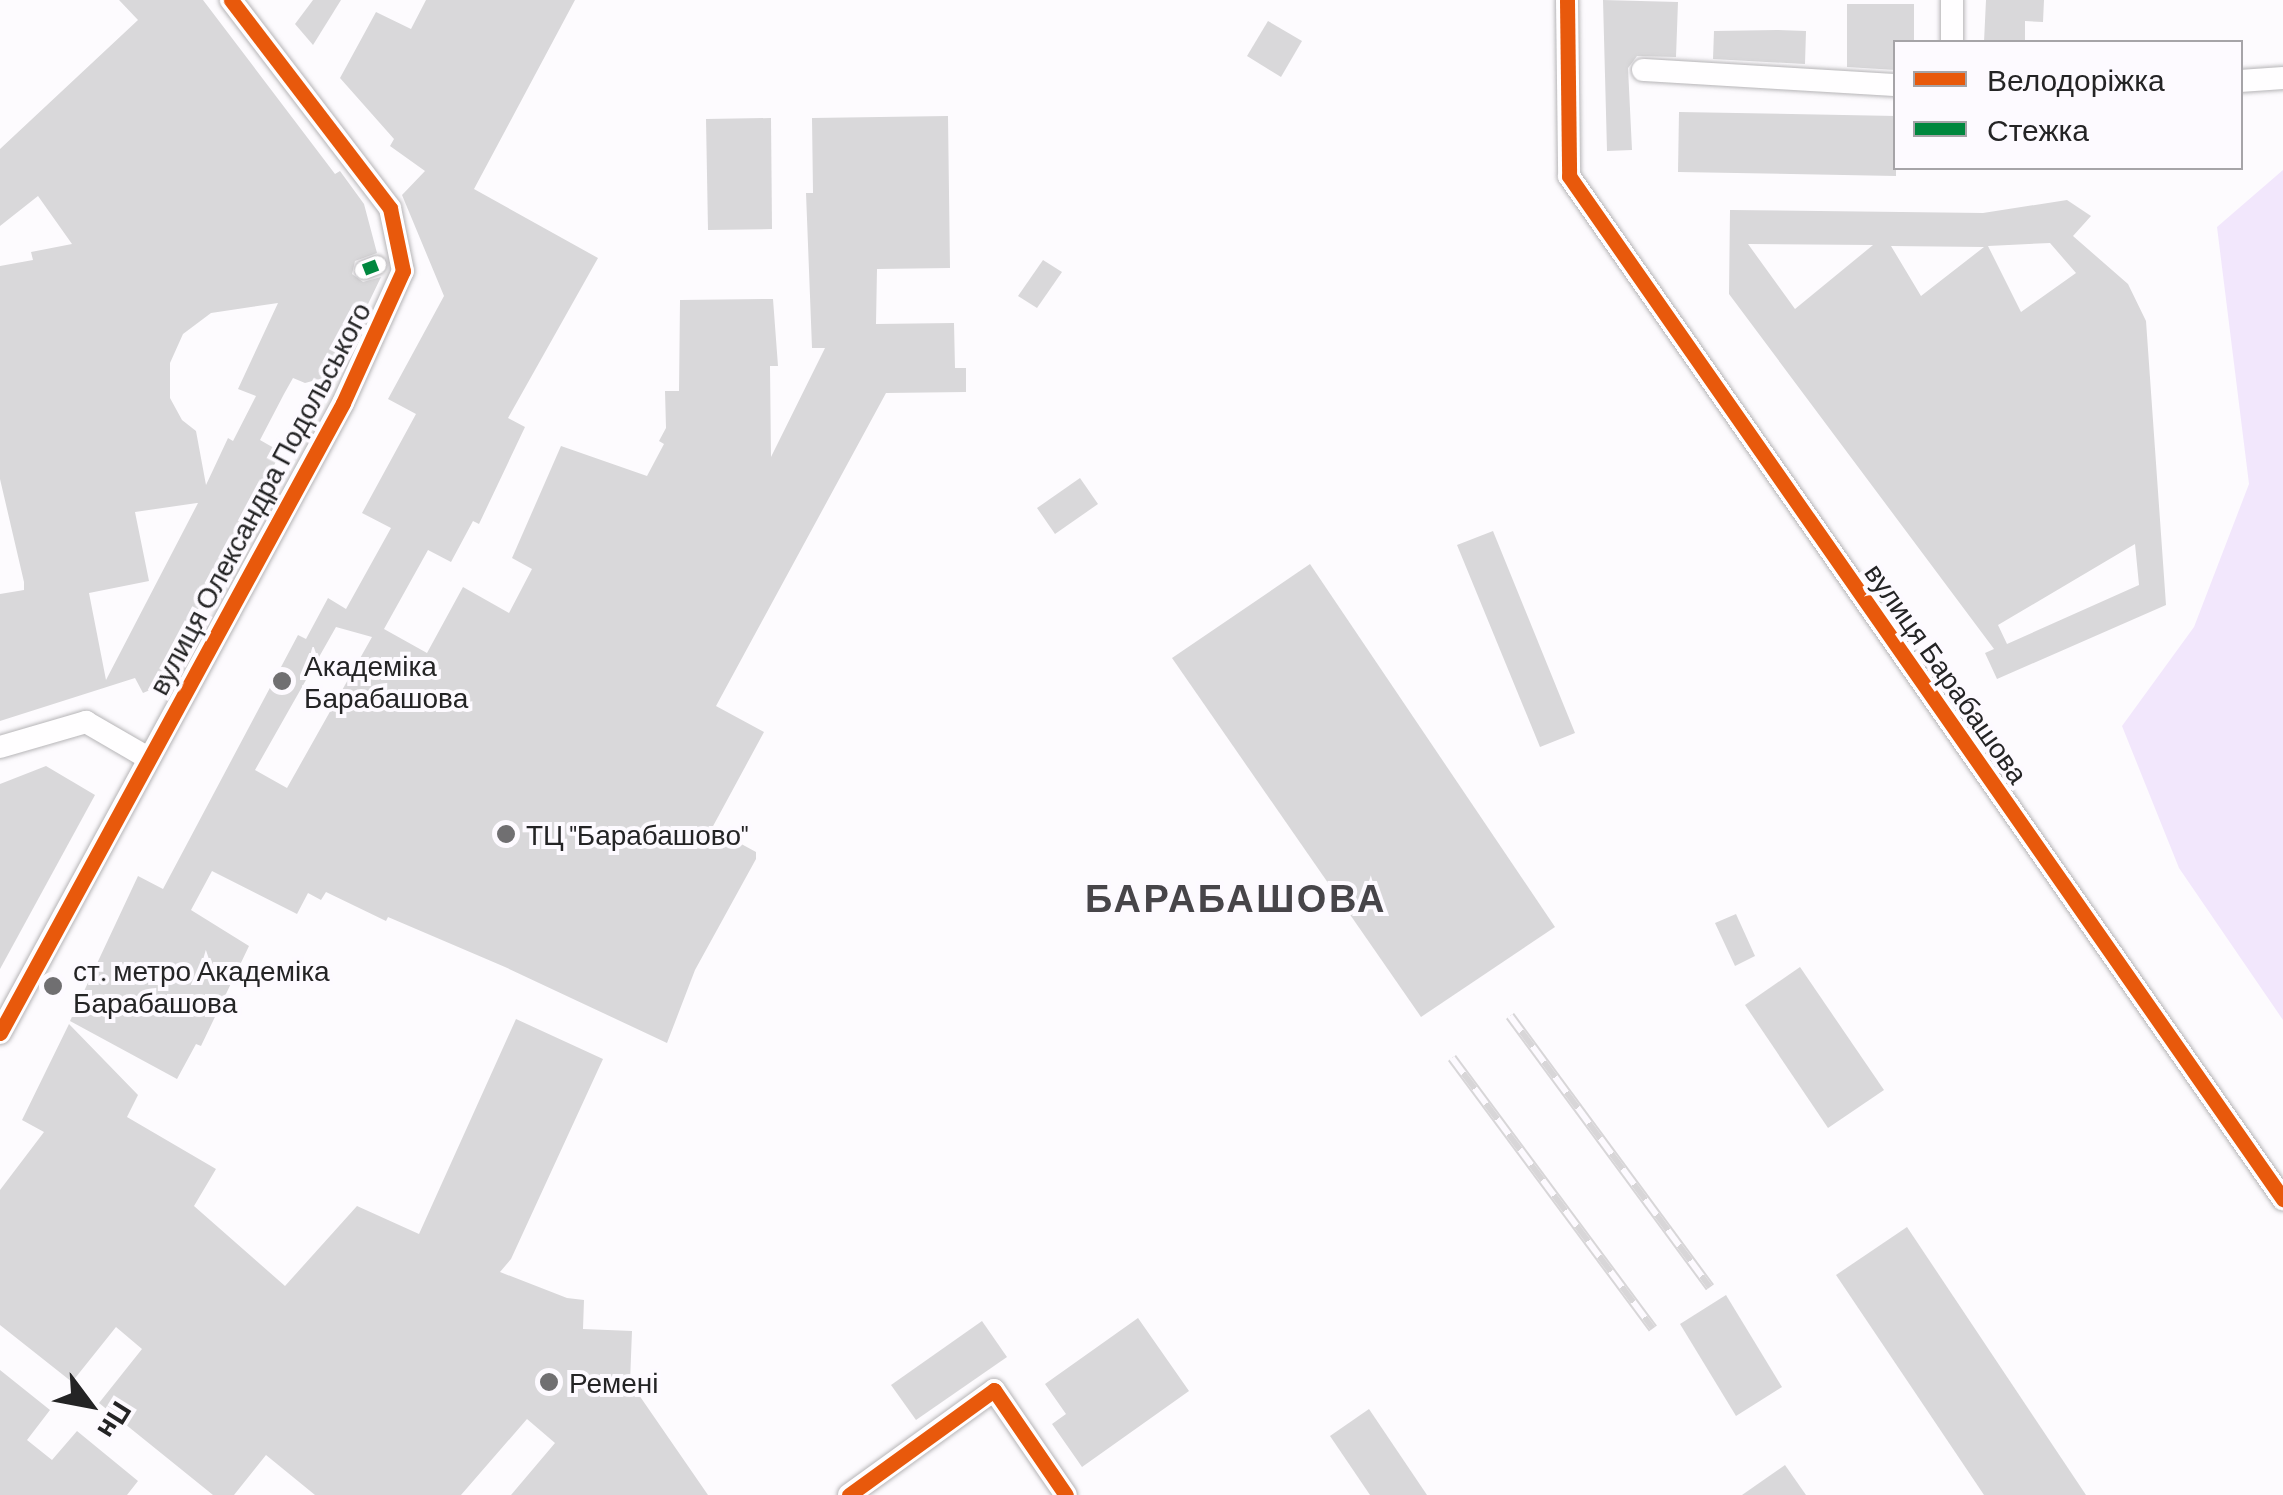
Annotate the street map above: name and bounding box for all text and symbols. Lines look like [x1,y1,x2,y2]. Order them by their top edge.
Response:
legend [1893,40,2243,170]
text: Велодоріжка [1987,61,2165,97]
text: Стежка [1987,111,2089,147]
street label: вулиця Олександра Подольського [141,296,377,700]
street label: вулиця Барабашова [1858,557,2036,789]
place label: Академіка Барабашова [304,648,468,714]
marker: Академіка Барабашова [269,668,295,694]
place label: ТЦ "Барабашово" [526,817,748,851]
marker: ТЦ "Барабашово" [495,823,517,845]
district label: БАРАБАШОВА [1085,875,1387,921]
place label: ст. метро Академіка Барабашова [73,953,330,1019]
marker: ст. метро Академіка Барабашова [42,975,64,997]
north arrow [40,1355,140,1455]
place label: Ремені [569,1365,659,1399]
marker: Ремені [538,1371,560,1393]
text: Пн [91,1396,140,1446]

